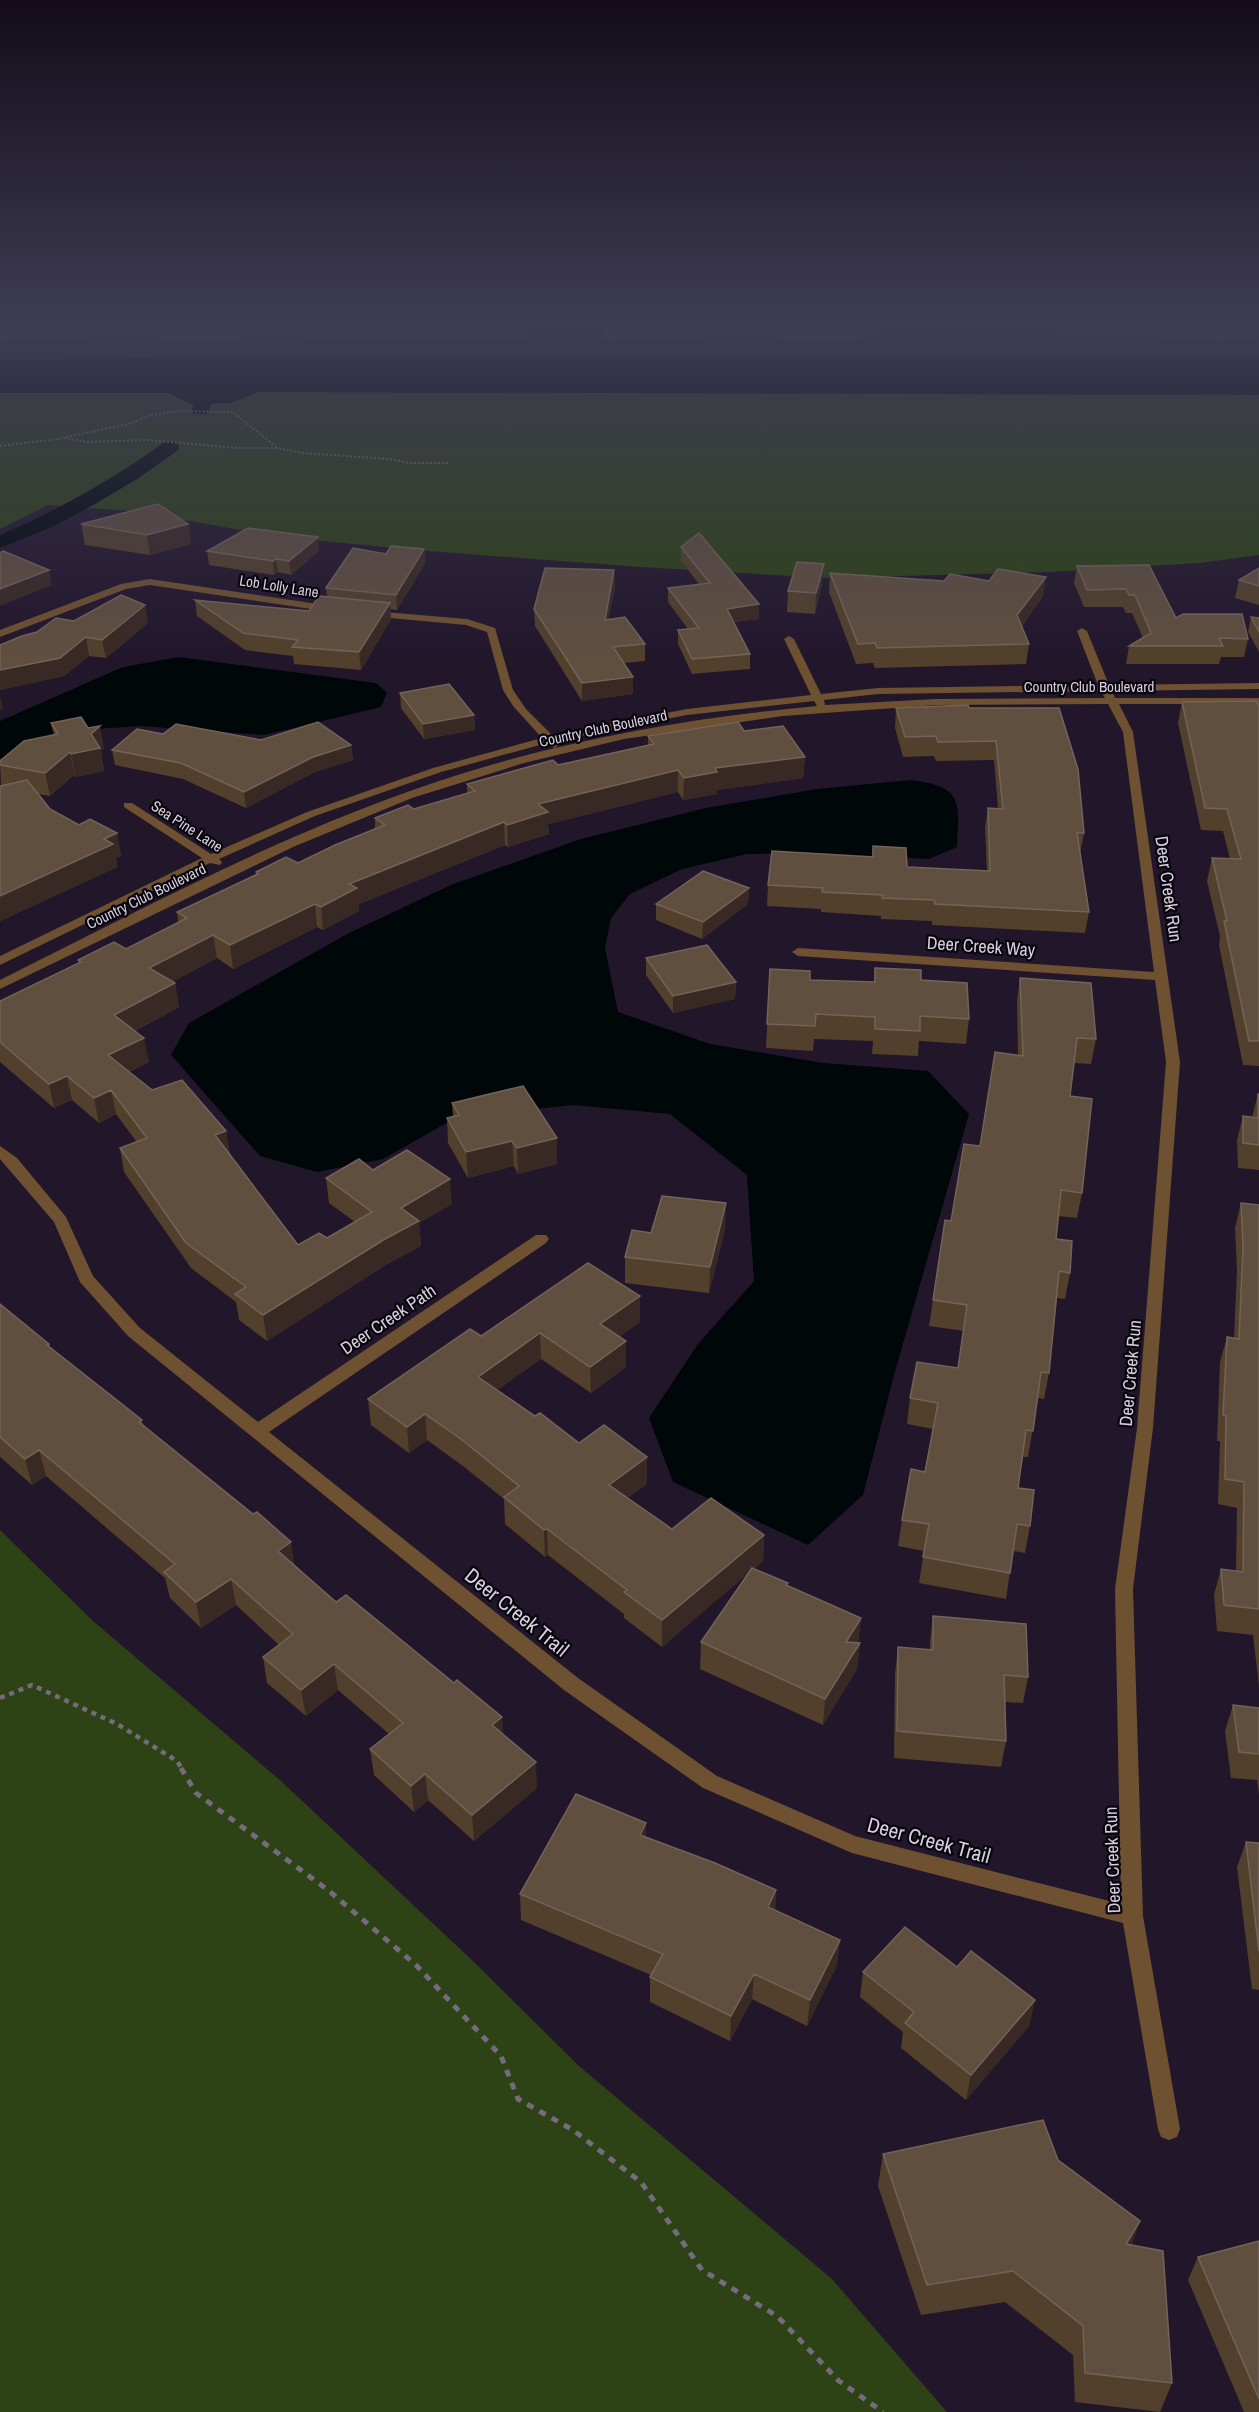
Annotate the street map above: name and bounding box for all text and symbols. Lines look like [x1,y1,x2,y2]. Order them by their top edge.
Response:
street label: Lob Lolly Lane [238,569,320,603]
street label: Country Club Boulevard [1024,676,1154,697]
street label: Country Club Boulevard [537,704,669,752]
street label: Sea Pine Lane [147,795,227,857]
street label: Deer Creek Run [1149,834,1189,944]
street label: Country Club Boulevard [83,858,209,934]
street label: Deer Creek Way [926,930,1037,962]
street label: Deer Creek Path [335,1278,441,1360]
street label: Deer Creek Run [1113,1319,1147,1427]
street label: Deer Creek Trail [459,1561,575,1663]
street label: Deer Creek Run [1098,1806,1126,1914]
street label: Deer Creek Trail [864,1810,994,1870]

